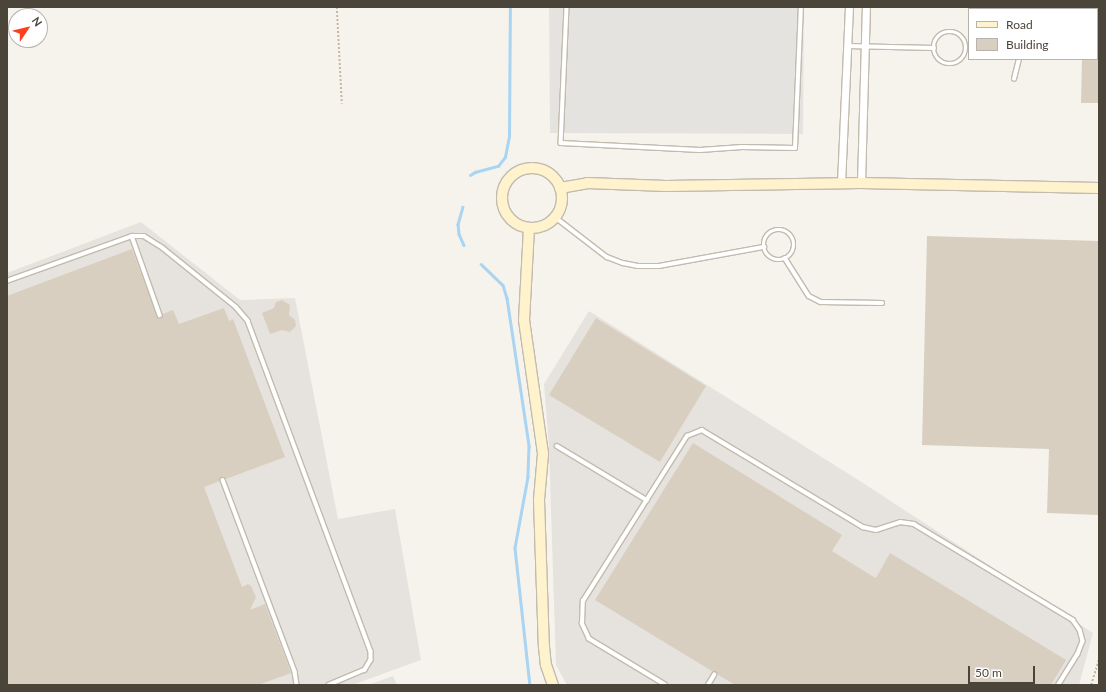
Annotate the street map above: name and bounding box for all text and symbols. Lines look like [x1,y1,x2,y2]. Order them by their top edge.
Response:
north arrow [8,8,48,48]
legend [968,8,1098,60]
text: N [30,14,45,29]
text: Road [1006,17,1033,32]
text: Building [1006,37,1049,52]
scale bar [970,658,1037,684]
text: 50 m [975,665,1002,680]

